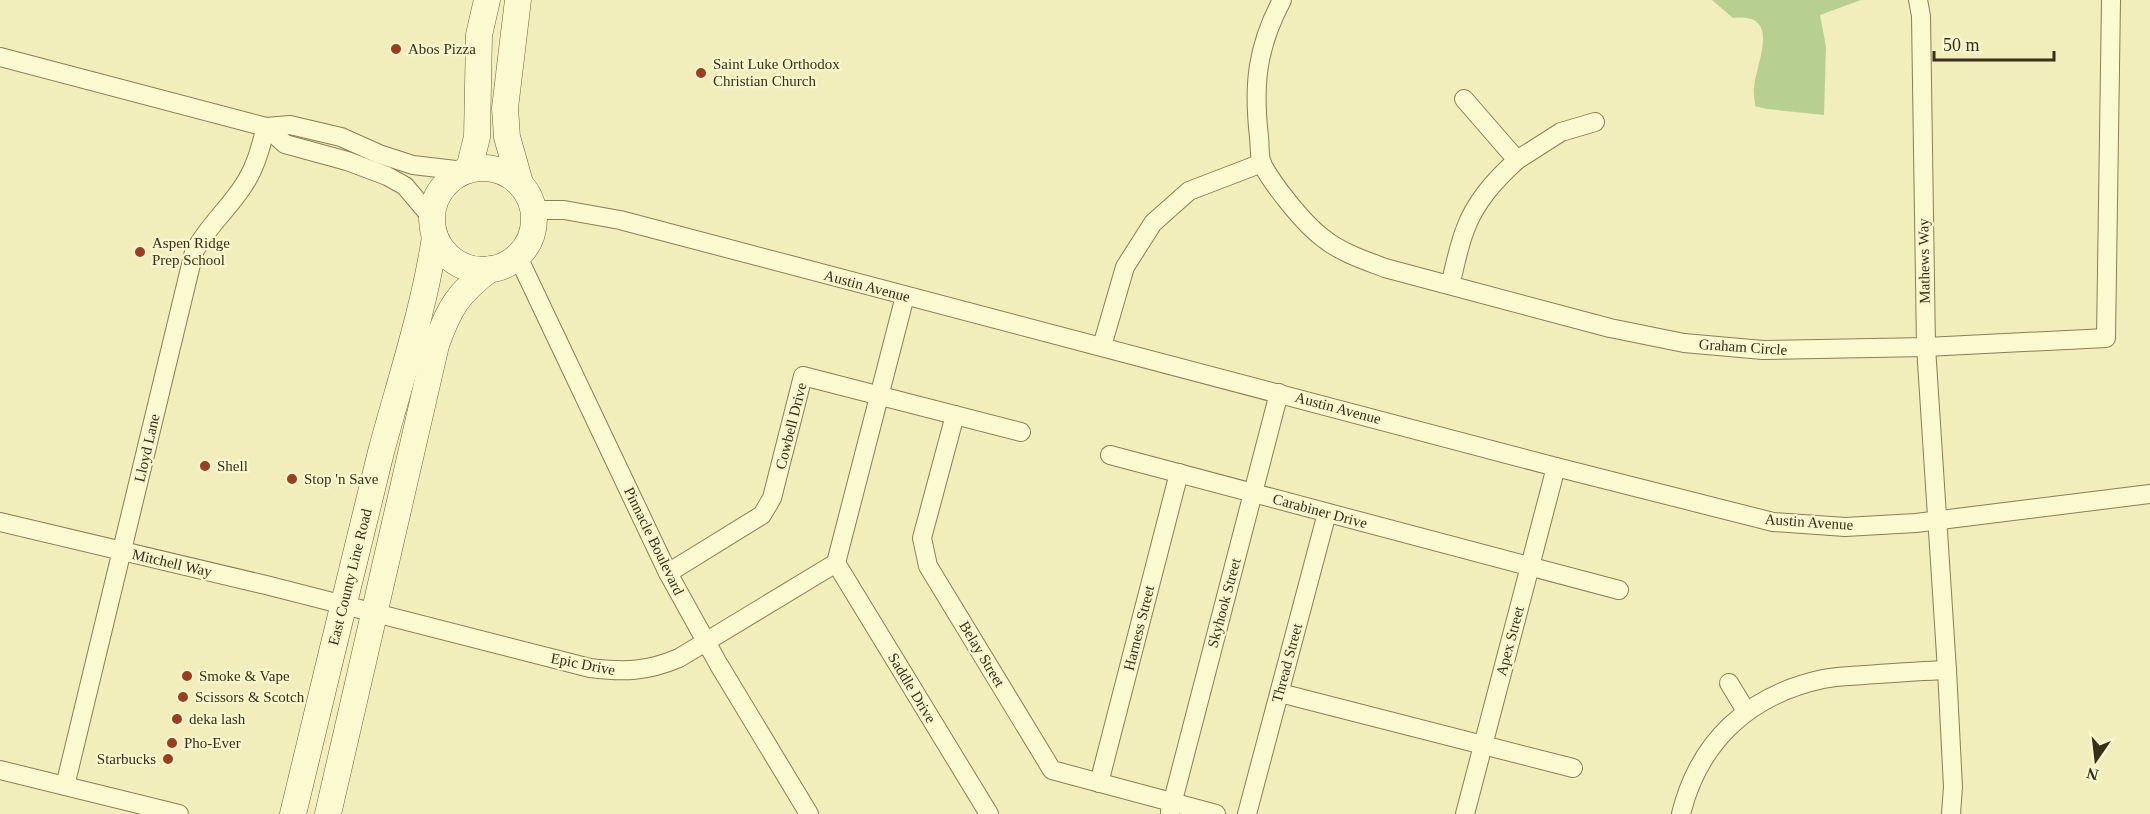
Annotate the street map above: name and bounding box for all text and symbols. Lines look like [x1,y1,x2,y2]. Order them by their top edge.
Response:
scale bar [1934,24,2054,62]
text: 50 m [1943,35,1980,55]
place label: Abos Pizza [408,41,476,57]
marker: Abos Pizza [389,42,403,56]
place label: Saint Luke Orthodox Christian Church [713,56,840,89]
marker: Saint Luke Orthodox Christian Church [694,66,708,80]
street label: Mathews Way [1915,218,1933,304]
place label: Aspen Ridge Prep School [152,235,230,268]
marker: Aspen Ridge Prep School [133,245,147,259]
street label: Austin Avenue [822,267,912,305]
street label: Graham Circle [1698,336,1788,358]
street label: Cowbell Drive [773,381,810,471]
street label: Austin Avenue [1293,389,1383,427]
street label: Lloyd Lane [131,412,163,484]
place label: Shell [217,458,248,474]
marker: Shell [198,459,212,473]
place label: Stop 'n Save [304,471,379,487]
marker: Stop 'n Save [285,472,299,486]
street label: Pinnacle Boulevard [621,485,687,598]
street label: Carabiner Drive [1271,491,1369,531]
street label: East County Line Road [325,506,375,647]
street label: Austin Avenue [1764,511,1854,533]
street label: Mitchell Way [131,546,214,580]
street label: Skyhook Street [1204,556,1244,650]
street label: Harness Street [1121,583,1157,672]
street label: Apex Street [1493,604,1527,677]
street label: Belay Street [956,618,1008,690]
street label: Thread Street [1269,621,1305,704]
street label: Epic Drive [549,650,617,678]
street label: Saddle Drive [885,650,939,726]
place label: Smoke & Vape [199,668,290,684]
marker: Smoke & Vape [180,669,194,683]
place label: Scissors & Scotch [195,689,305,705]
marker: Scissors & Scotch [176,690,190,704]
place label: deka lash [189,711,246,727]
marker: deka lash [170,712,184,726]
north arrow [2066,730,2126,790]
place label: Pho-Ever [184,735,241,751]
marker: Pho-Ever [165,736,179,750]
place label: Starbucks [97,751,156,767]
marker: Starbucks [161,752,175,766]
text: N [2084,764,2100,784]

